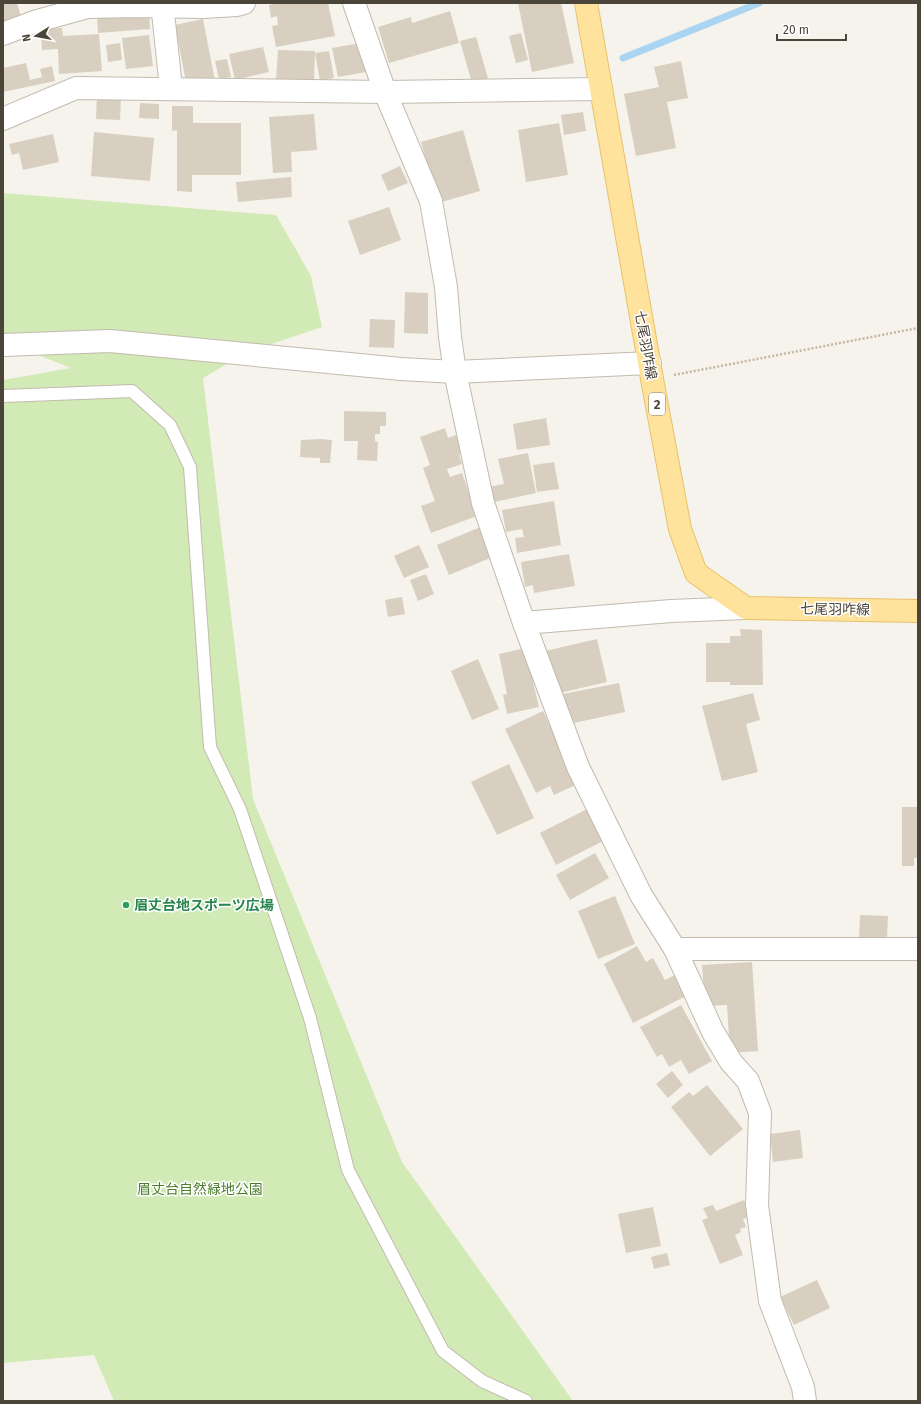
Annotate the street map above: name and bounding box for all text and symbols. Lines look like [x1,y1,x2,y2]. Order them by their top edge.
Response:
north arrow [16,16,56,56]
scale bar [777,16,846,42]
text: 20 m [783,23,809,37]
text: N [20,33,34,43]
street label: 七尾羽咋線 [631,309,660,381]
road number: 2 [649,393,665,415]
street label: 七尾羽咋線 [800,600,870,619]
place label: 眉丈台地スポーツ広場 [134,897,274,914]
marker: 眉丈台地スポーツ広場 [121,900,131,910]
park label: 眉丈台自然緑地公園 [137,1181,263,1198]

